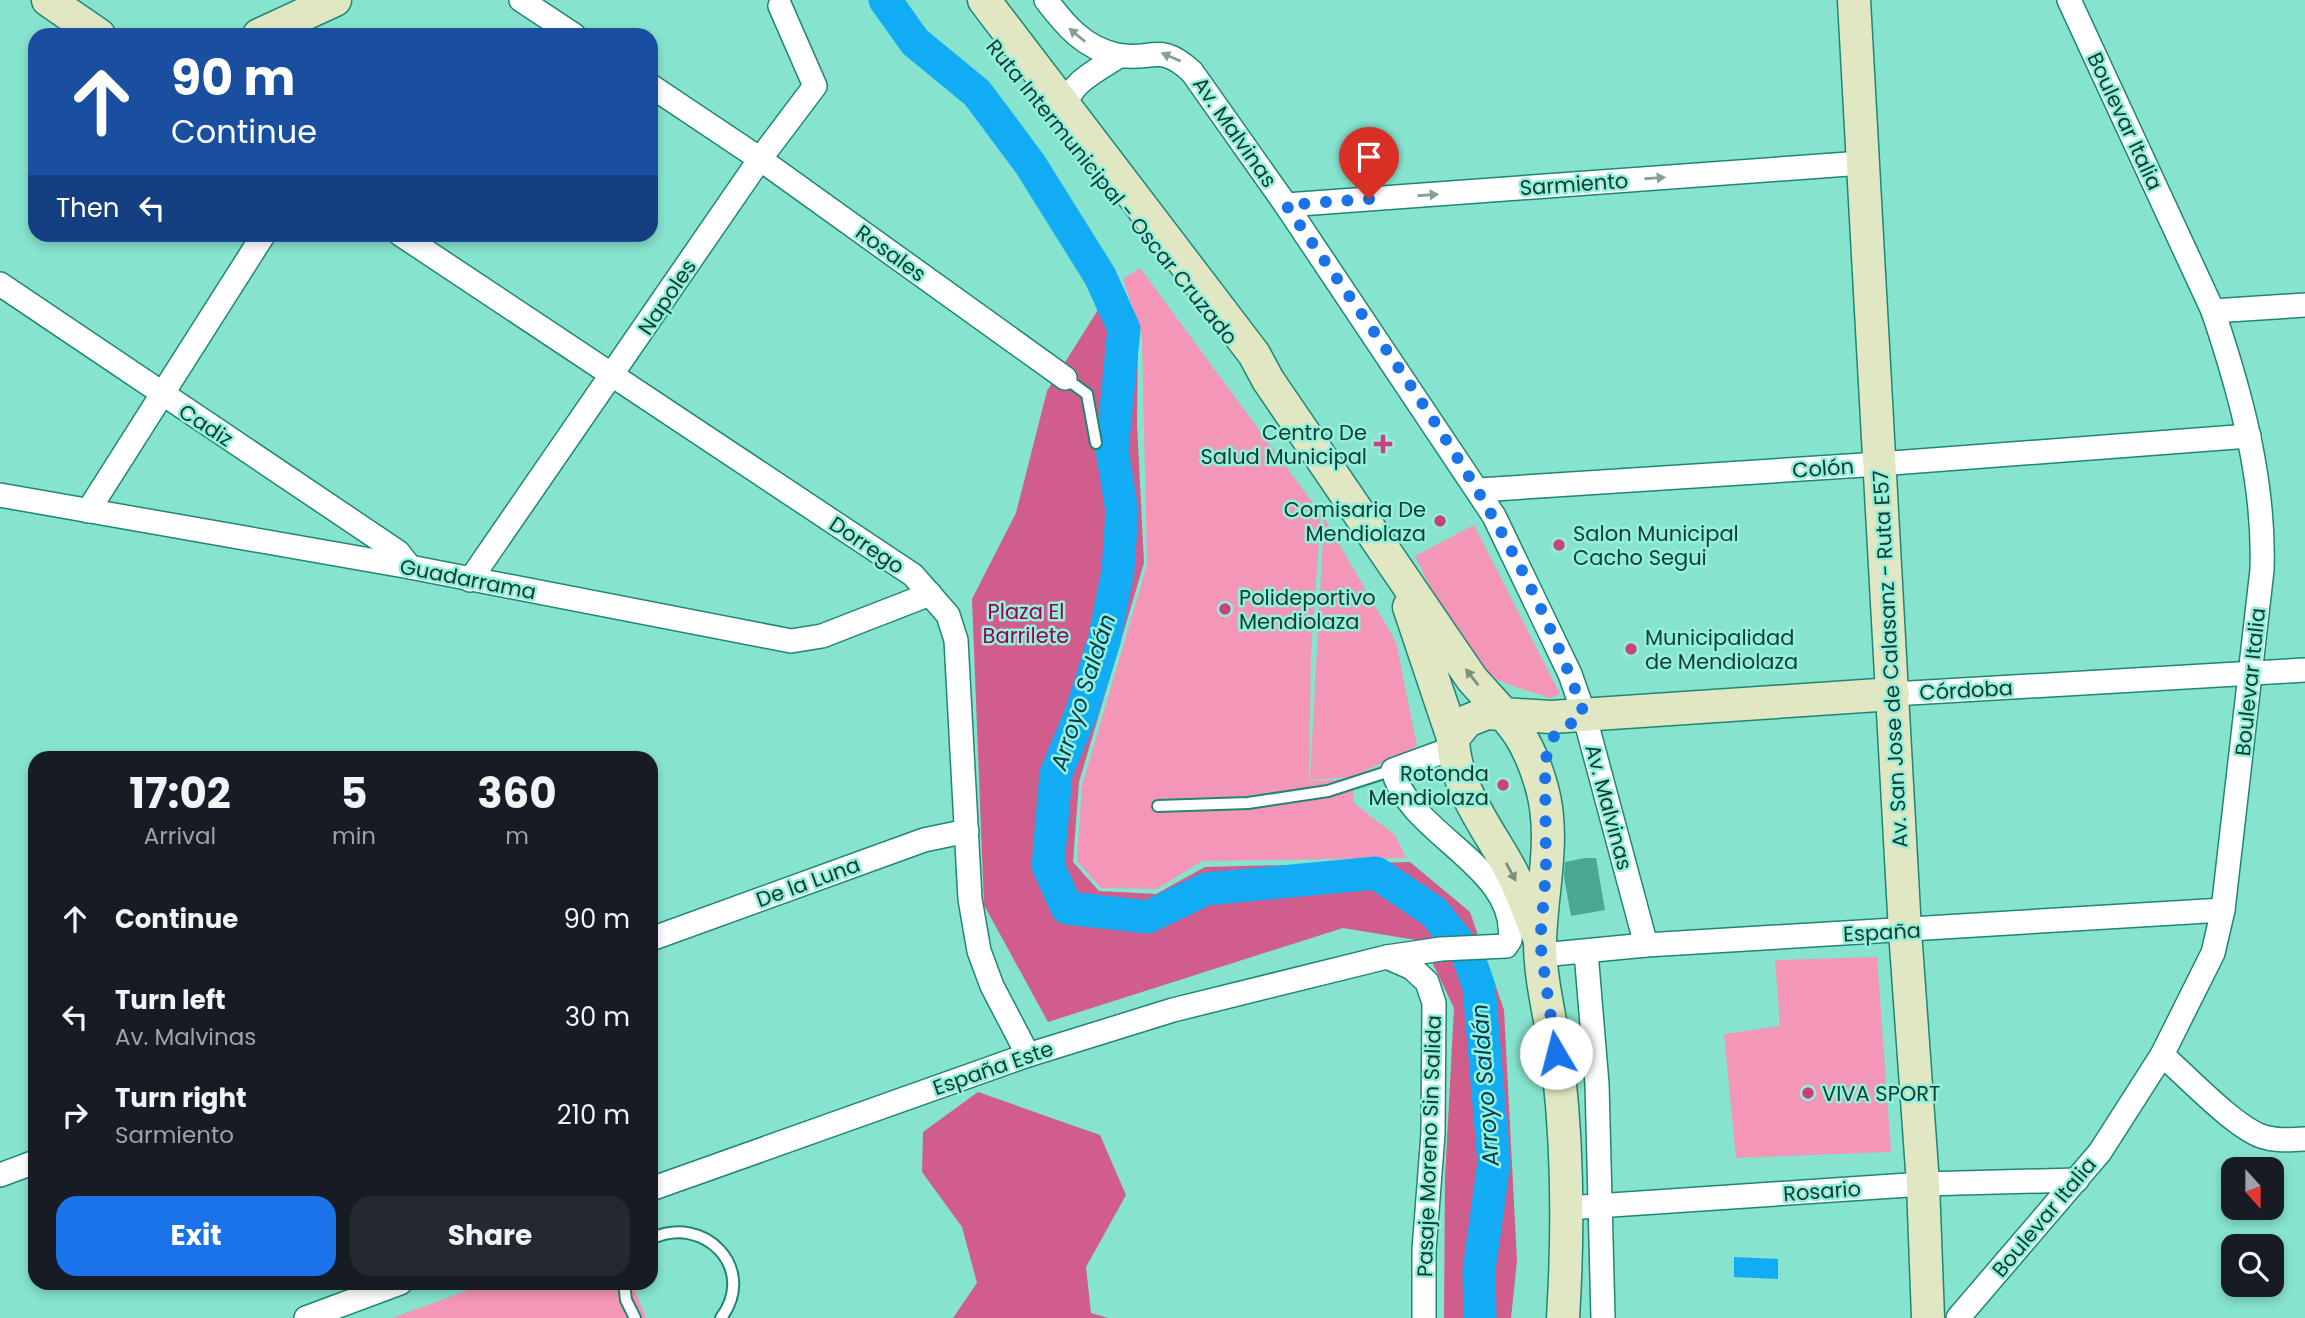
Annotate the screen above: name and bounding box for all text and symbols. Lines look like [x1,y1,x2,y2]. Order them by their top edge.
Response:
one-way arrow [1069,28,1086,43]
street label: Ruta Intermunicipal - Oscar Cruzado [979,33,1245,351]
text: 90 m [171,44,295,112]
street label: Boulevar Italia [2080,47,2170,195]
one-way arrow [1160,52,1181,63]
icon: ahead [56,56,147,147]
street label: Av. Malvinas [1186,71,1284,193]
text: Continue [171,109,317,154]
pin [1339,127,1399,199]
icon: arrive [1350,138,1388,176]
street label: Sarmiento [1519,166,1629,202]
one-way arrow [1644,172,1666,183]
icon: left [133,189,171,227]
one-way arrow [1417,189,1439,200]
text: Then [56,190,119,226]
street label: Rosales [850,218,932,288]
street label: Napoles [631,253,703,341]
street label: Cadiz [173,397,239,453]
place label: Centro De Salud Municipal [1200,418,1367,471]
marker: Centro De Salud Municipal [1373,434,1393,454]
street label: Colón [1791,451,1855,485]
street label: Av. San Jose de Calasanz - Ruta E57 [1866,469,1914,849]
place label: Comisaria De Mendiolaza [1284,495,1426,548]
street label: Dorrego [824,509,910,581]
marker: Comisaria De Mendiolaza [1432,513,1448,529]
place label: Salon Municipal Cacho Segui [1573,519,1739,572]
marker: Salon Municipal Cacho Segui [1551,537,1567,553]
street label: Guadarrama [397,552,539,606]
place label: Polideportivo Mendiolaza [1239,583,1376,636]
park label: Plaza El Barrilete [983,597,1069,650]
marker: Polideportivo Mendiolaza [1217,601,1233,617]
street label: Boulevar Italia [2228,606,2272,758]
water label: Arroyo Saldán [1042,610,1123,775]
place label: Municipalidad de Mendiolaza [1645,623,1798,676]
marker: Municipalidad de Mendiolaza [1623,641,1639,657]
one-way arrow [1464,669,1479,687]
street label: Córdoba [1919,673,2013,707]
street label: Av. Malvinas [1578,741,1640,873]
place label: Rotonda Mendiolaza [1369,759,1489,812]
text: 17:02 [129,764,231,823]
text: 5 [340,764,368,823]
text: 360 [477,764,557,823]
marker: Rotonda Mendiolaza [1495,777,1511,793]
text: Arrival [144,820,216,852]
text: min [332,820,376,852]
text: m [505,820,529,852]
street label: De la Luna [752,850,864,914]
one-way arrow [1505,862,1516,882]
icon: ahead [56,900,94,938]
text: Continue [115,901,238,937]
text: 90 m [564,901,630,937]
street label: España [1842,915,1922,949]
text: Turn left [115,982,226,1018]
icon: left [56,998,94,1036]
text: 30 m [565,999,630,1035]
water label: Arroyo Saldán [1463,1003,1507,1168]
street label: Pasaje Moreno Sin Salida [1410,1015,1448,1277]
position arrow [1519,1016,1593,1090]
text: Av. Malvinas [115,1021,256,1053]
street label: España Este [929,1034,1057,1102]
place label: VIVA SPORT [1822,1079,1940,1108]
text: Turn right [115,1080,247,1116]
marker: VIVA SPORT [1800,1085,1816,1101]
icon: right [56,1096,94,1134]
text: 210 m [557,1097,630,1133]
text: Sarmiento [115,1119,234,1151]
street label: Boulevar Italia [1985,1151,2103,1283]
north arrow [2221,1157,2284,1220]
map controls [2221,1157,2284,1297]
street label: Rosario [1782,1174,1862,1208]
button: Exit [56,1196,336,1276]
button: Share [350,1196,630,1276]
button: search [2221,1234,2284,1297]

